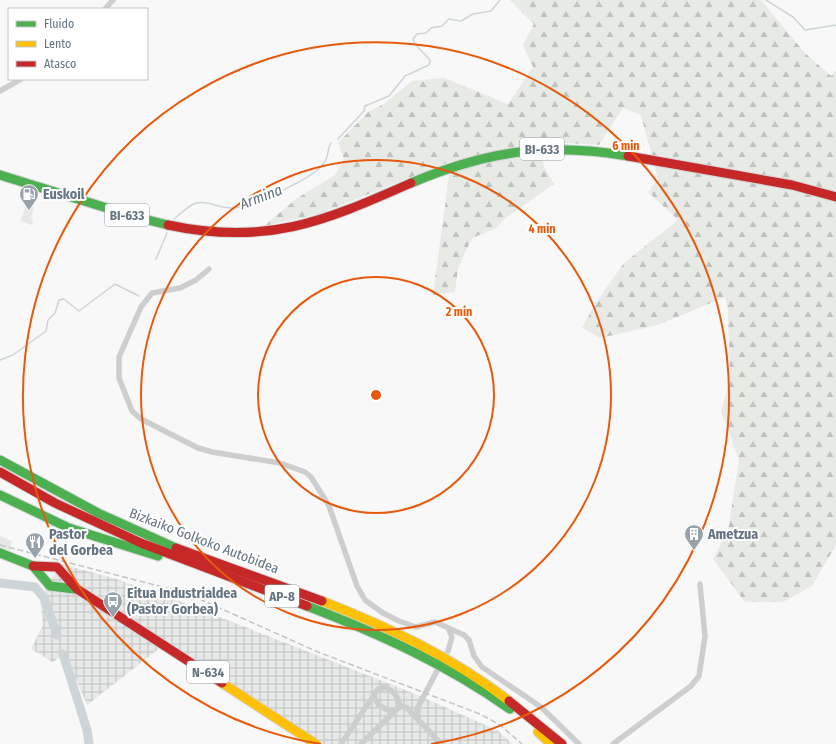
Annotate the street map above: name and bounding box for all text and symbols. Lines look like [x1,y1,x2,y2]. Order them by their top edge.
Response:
legend [8,8,148,80]
text: Fluido [44,17,74,31]
text: Lento [44,37,71,51]
text: Atasco [44,57,76,71]
road number: BI-633 [520,138,564,160]
text: 6 min [612,139,640,153]
water label: Armina [236,181,285,214]
fuel station icon: Euskoil [18,183,40,211]
place label: Euskoil [43,186,85,203]
road number: BI-633 [105,204,149,226]
text: 4 min [528,222,556,236]
text: 2 min [445,305,472,319]
centre of rings [369,388,383,402]
street label: Bizkaiko Golkoko Autobidea [127,505,281,577]
building icon: Ametzua [683,523,705,551]
place label: Pastor del Gorbea [49,526,113,559]
place label: Ametzua [707,526,758,543]
restaurant icon: Pastor del Gorbea [24,531,46,559]
place label: Eitua Industrialdea (Pastor Gorbea) [127,585,237,618]
road number: AP-8 [265,585,299,607]
bus stop icon: Eitua Industrialdea (Pastor Gorbea) [102,590,124,618]
road number: N-634 [187,661,229,683]

